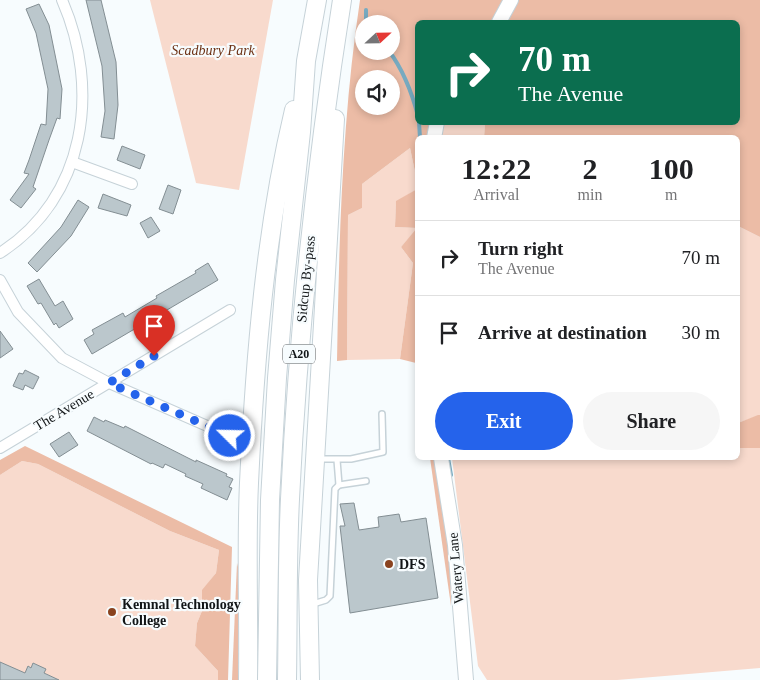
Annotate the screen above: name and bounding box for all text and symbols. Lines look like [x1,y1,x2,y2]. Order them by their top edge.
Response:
north arrow [355,15,400,60]
map controls [355,15,400,115]
icon: right [435,40,500,105]
text: 70 m [518,40,591,79]
park label: Scadbury Park [171,43,256,58]
button: sound [355,70,400,115]
text: The Avenue [518,81,623,106]
text: 12:22 [461,152,531,185]
text: 2 [582,152,597,185]
text: 100 [649,152,694,185]
text: Arrival [473,186,519,203]
text: min [578,186,602,203]
text: m [665,186,677,203]
street label: Sidcup By-pass [294,235,318,323]
text: Turn right [478,238,563,259]
icon: right [435,244,463,272]
text: 70 m [681,247,720,268]
text: The Avenue [478,260,555,277]
pin [133,305,175,356]
icon: arrive [140,312,168,340]
icon: arrive [435,319,463,347]
text: Arrive at destination [478,322,647,343]
text: 30 m [681,322,720,343]
road number: A20 [283,344,315,364]
street label: The Avenue [31,386,97,434]
button: Exit [435,392,573,450]
button: Share [583,392,720,450]
position arrow [203,409,255,461]
street label: Watery Lane [445,532,467,604]
place label: DFS [399,557,426,572]
marker: DFS [383,558,395,570]
place label: Kemnal Technology College [122,597,241,628]
marker: Kemnal Technology College [106,606,118,618]

